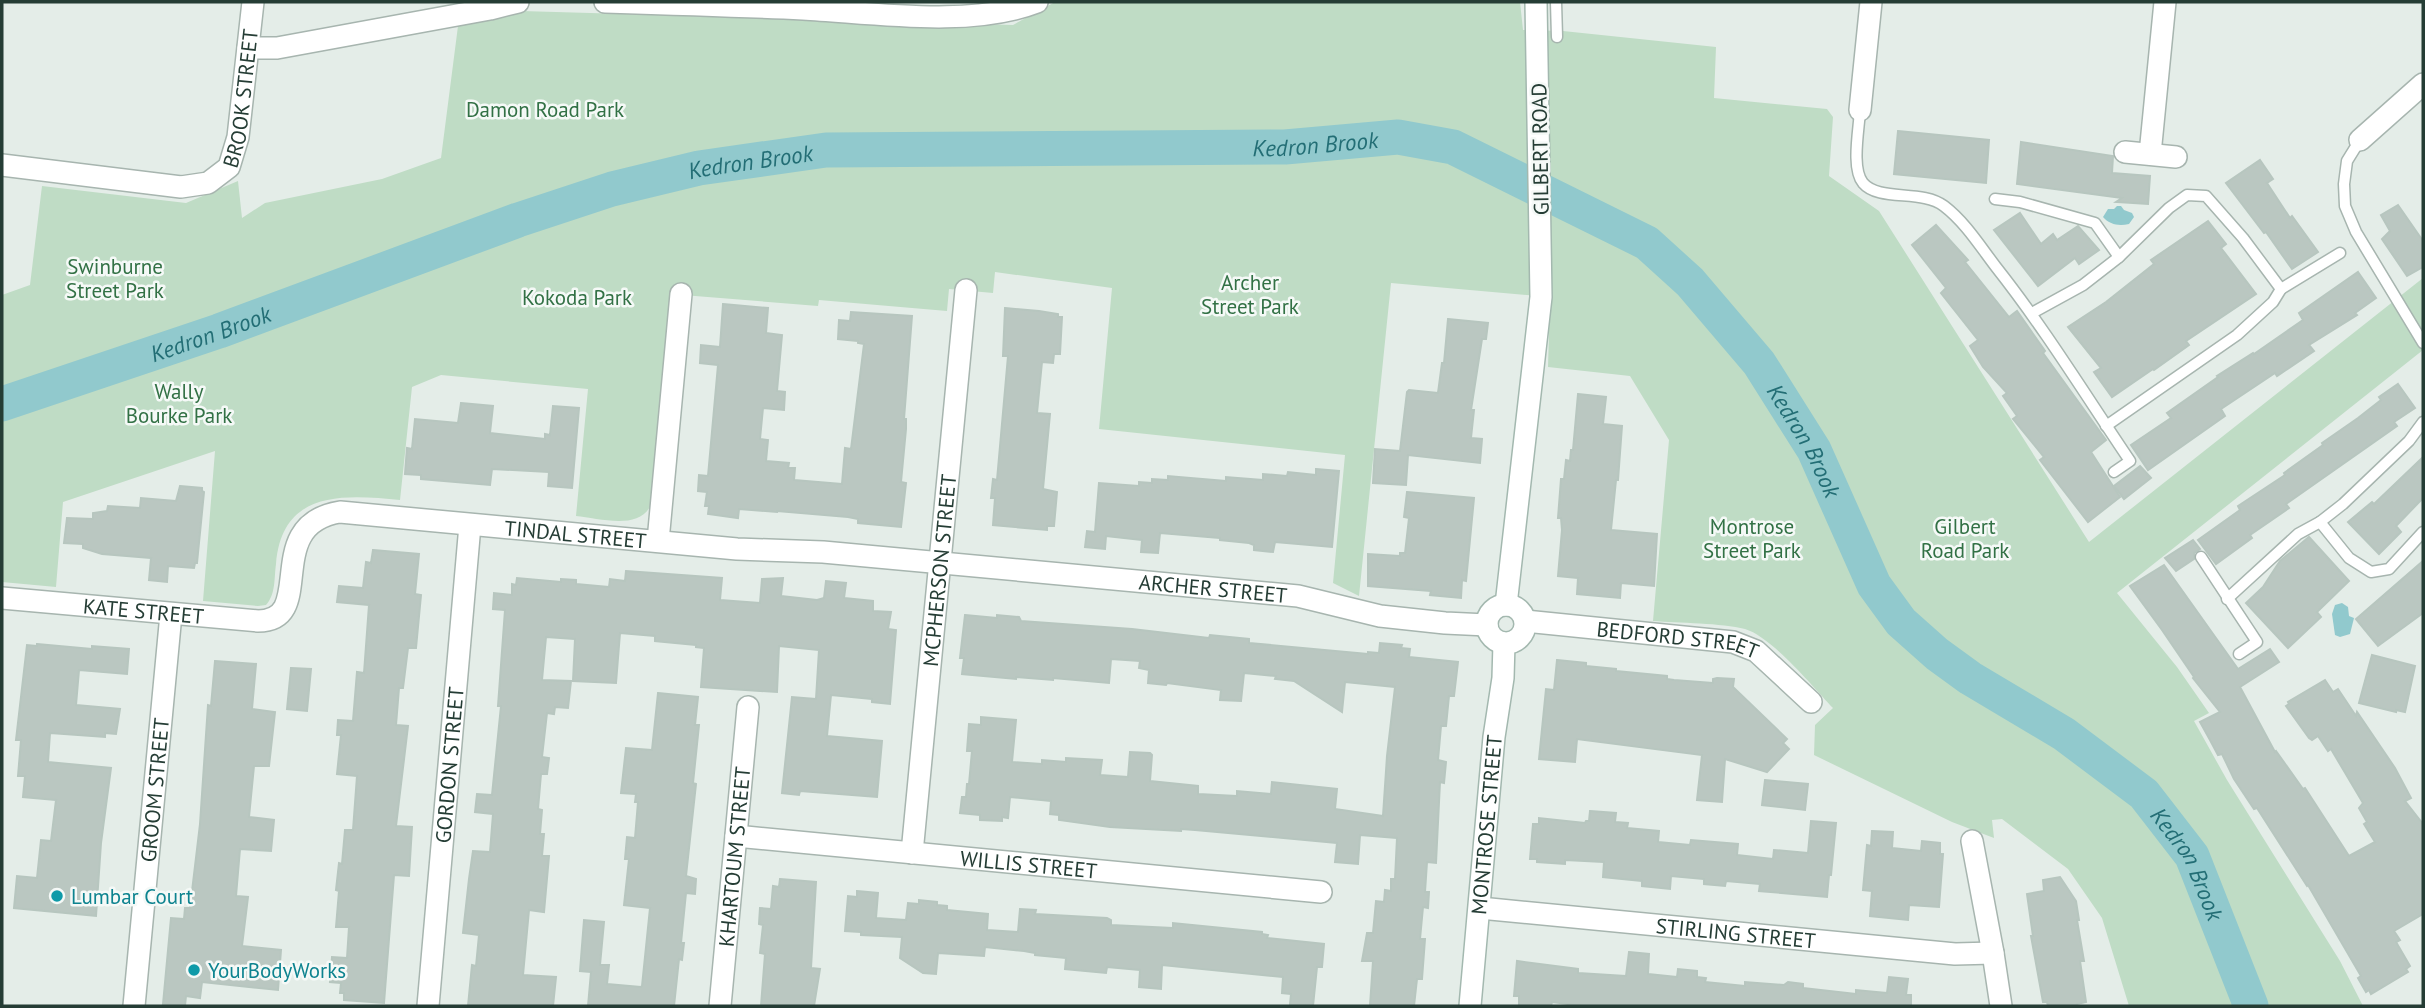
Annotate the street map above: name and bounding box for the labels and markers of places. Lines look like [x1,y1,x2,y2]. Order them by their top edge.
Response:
place label: Lumbar Court [71,883,193,910]
marker: Lumbar Court [49,888,65,904]
place label: YourBodyWorks [208,957,346,984]
marker: YourBodyWorks [186,962,202,978]

